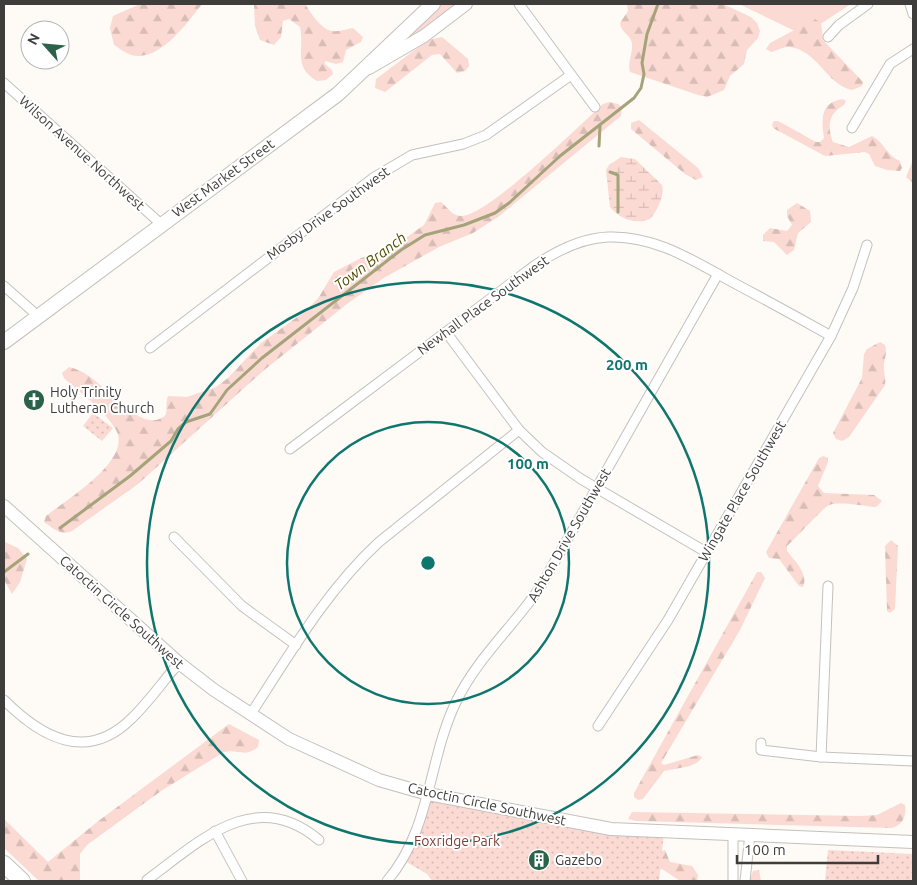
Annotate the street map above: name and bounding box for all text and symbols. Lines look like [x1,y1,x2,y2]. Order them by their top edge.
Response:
north arrow [20,20,70,70]
text: N [24,31,43,47]
street label: Wilson Avenue Northwest [16,92,148,214]
street label: West Market Street [169,135,278,220]
street label: Mosby Drive Southwest [263,163,393,263]
water label: Town Branch [331,228,409,294]
street label: Newhall Place Southwest [414,252,552,358]
text: 200 m [606,356,648,373]
place label: Holy Trinity Lutheran Church [50,384,154,416]
church icon: Holy Trinity Lutheran Church [22,388,46,412]
street label: Wingate Place Southwest [695,417,789,564]
text: 100 m [507,455,549,472]
street label: Ashton Drive Southwest [524,465,614,605]
street label: Catoctin Circle Southwest [57,552,188,672]
centre of rings [419,554,437,572]
street label: Catoctin Circle Southwest [406,779,568,829]
scale bar [737,832,878,864]
park label: Foxridge Park [414,833,500,849]
text: 100 m [744,841,786,858]
building icon: Gazebo [527,848,551,872]
place label: Gazebo [555,852,602,868]

